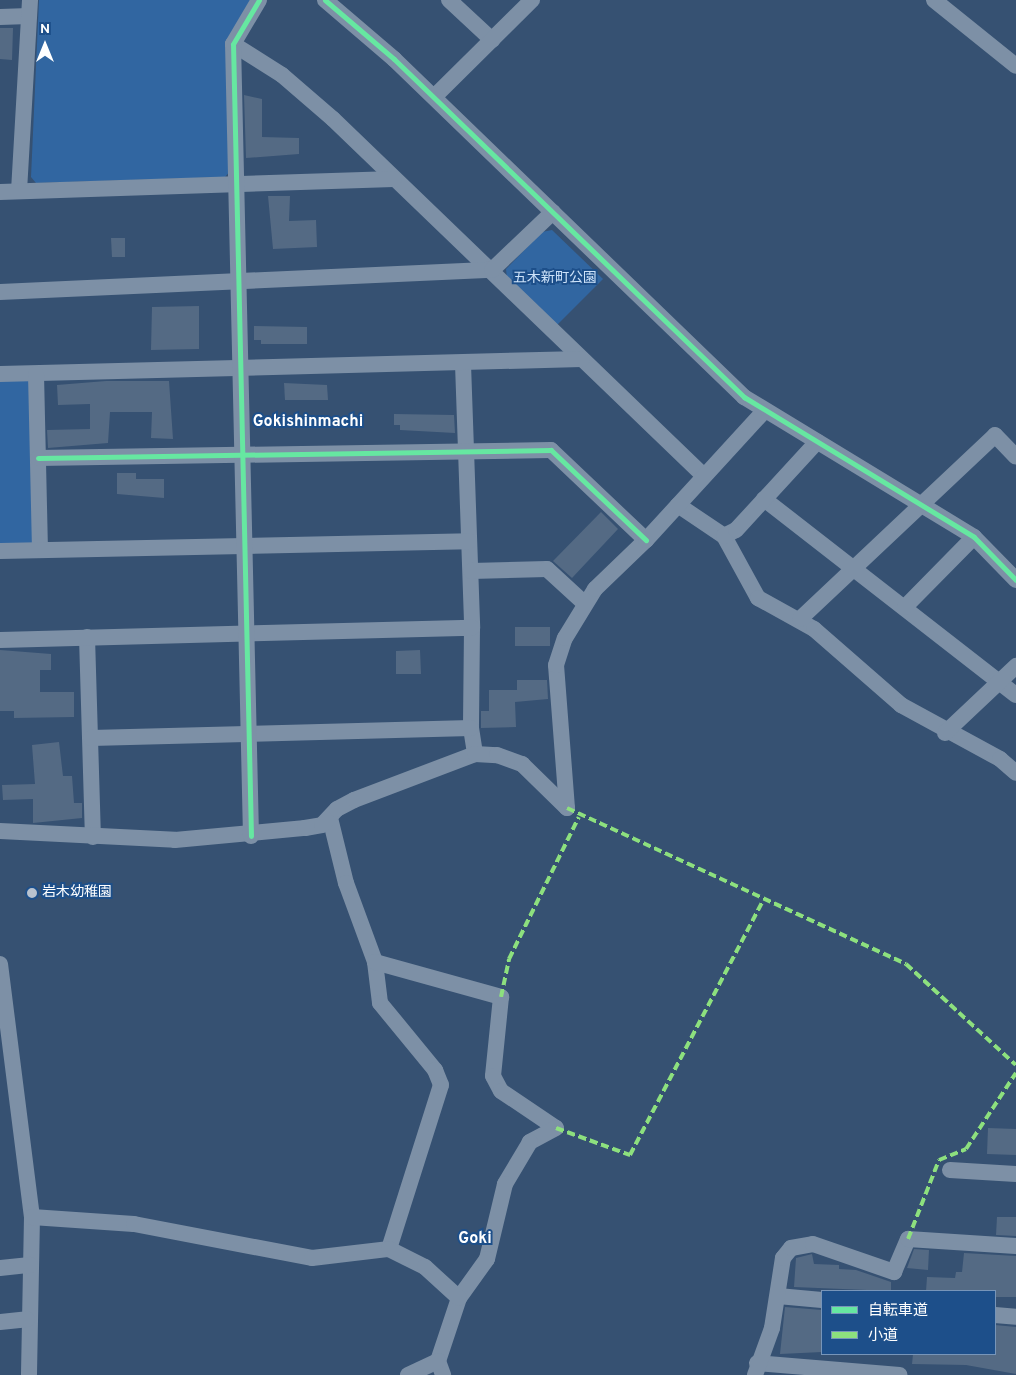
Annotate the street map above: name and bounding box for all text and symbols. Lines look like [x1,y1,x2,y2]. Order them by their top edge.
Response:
north arrow [20,20,70,70]
text: N [40,21,50,38]
park label: 五木新町公園 [513,271,597,287]
district label: Gokishinmachi [253,412,363,432]
place label: 岩木幼稚園 [42,885,112,901]
marker: 岩木幼稚園 [26,887,38,899]
district label: Goki [458,1229,492,1249]
legend [821,1290,996,1355]
text: 自転車道 [868,1302,928,1321]
text: 小道 [868,1327,898,1346]

